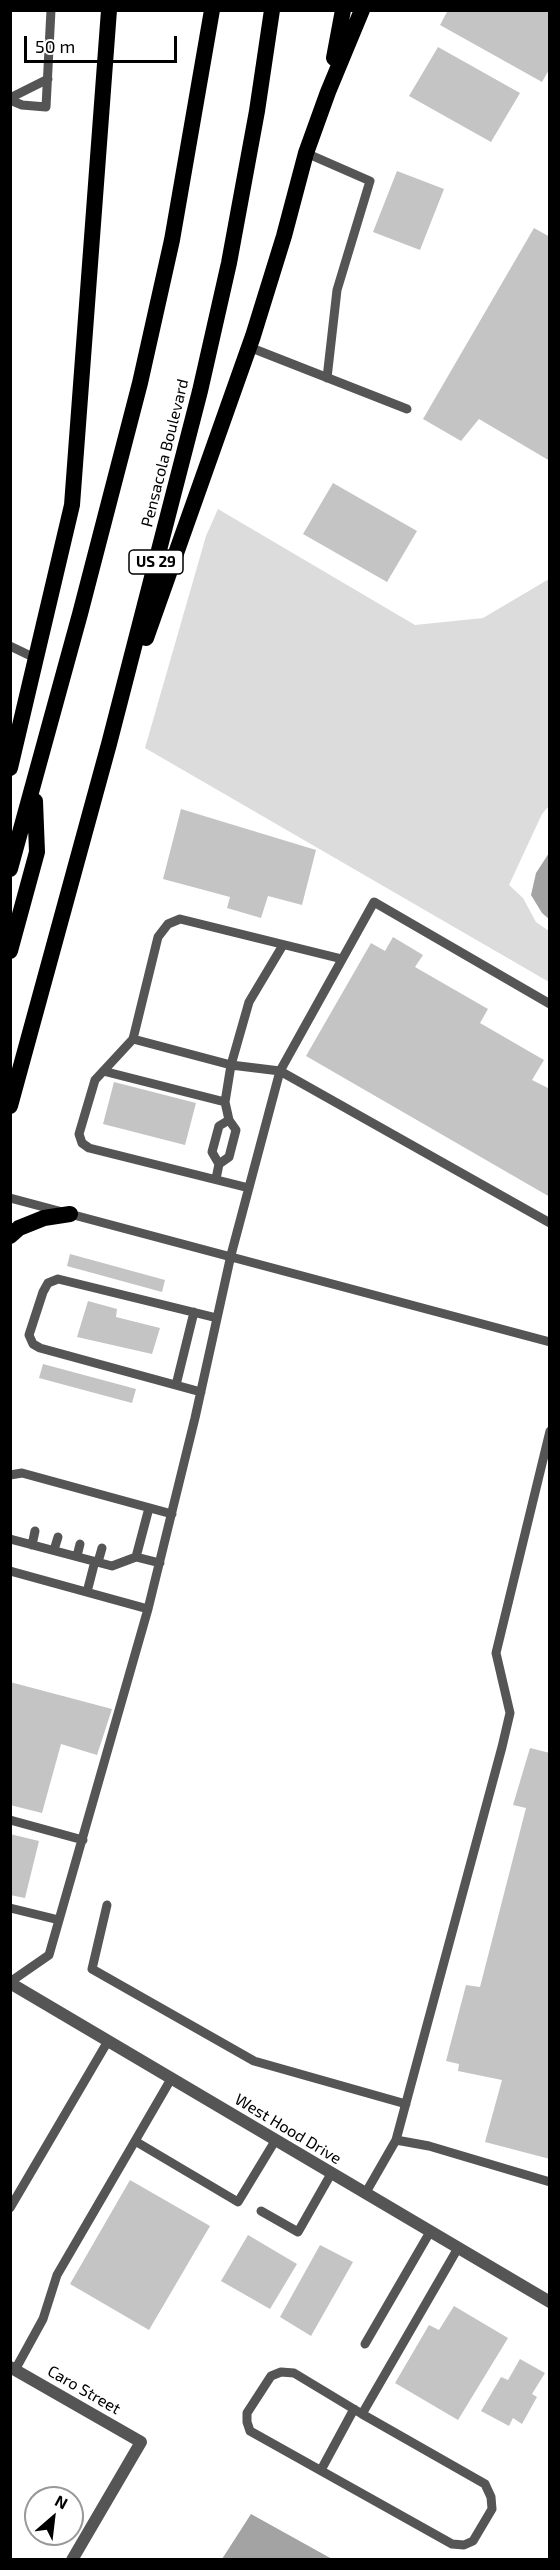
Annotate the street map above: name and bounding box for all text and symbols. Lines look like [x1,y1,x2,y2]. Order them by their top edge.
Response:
scale bar [27,24,180,62]
text: 50 m [35,35,75,57]
street label: Pensacola Boulevard [137,377,193,529]
road number: US 29 [129,550,183,574]
street label: West Hood Drive [231,2090,345,2168]
street label: Caro Street [44,2361,124,2419]
north arrow [24,2486,84,2546]
text: N [52,2490,71,2513]

